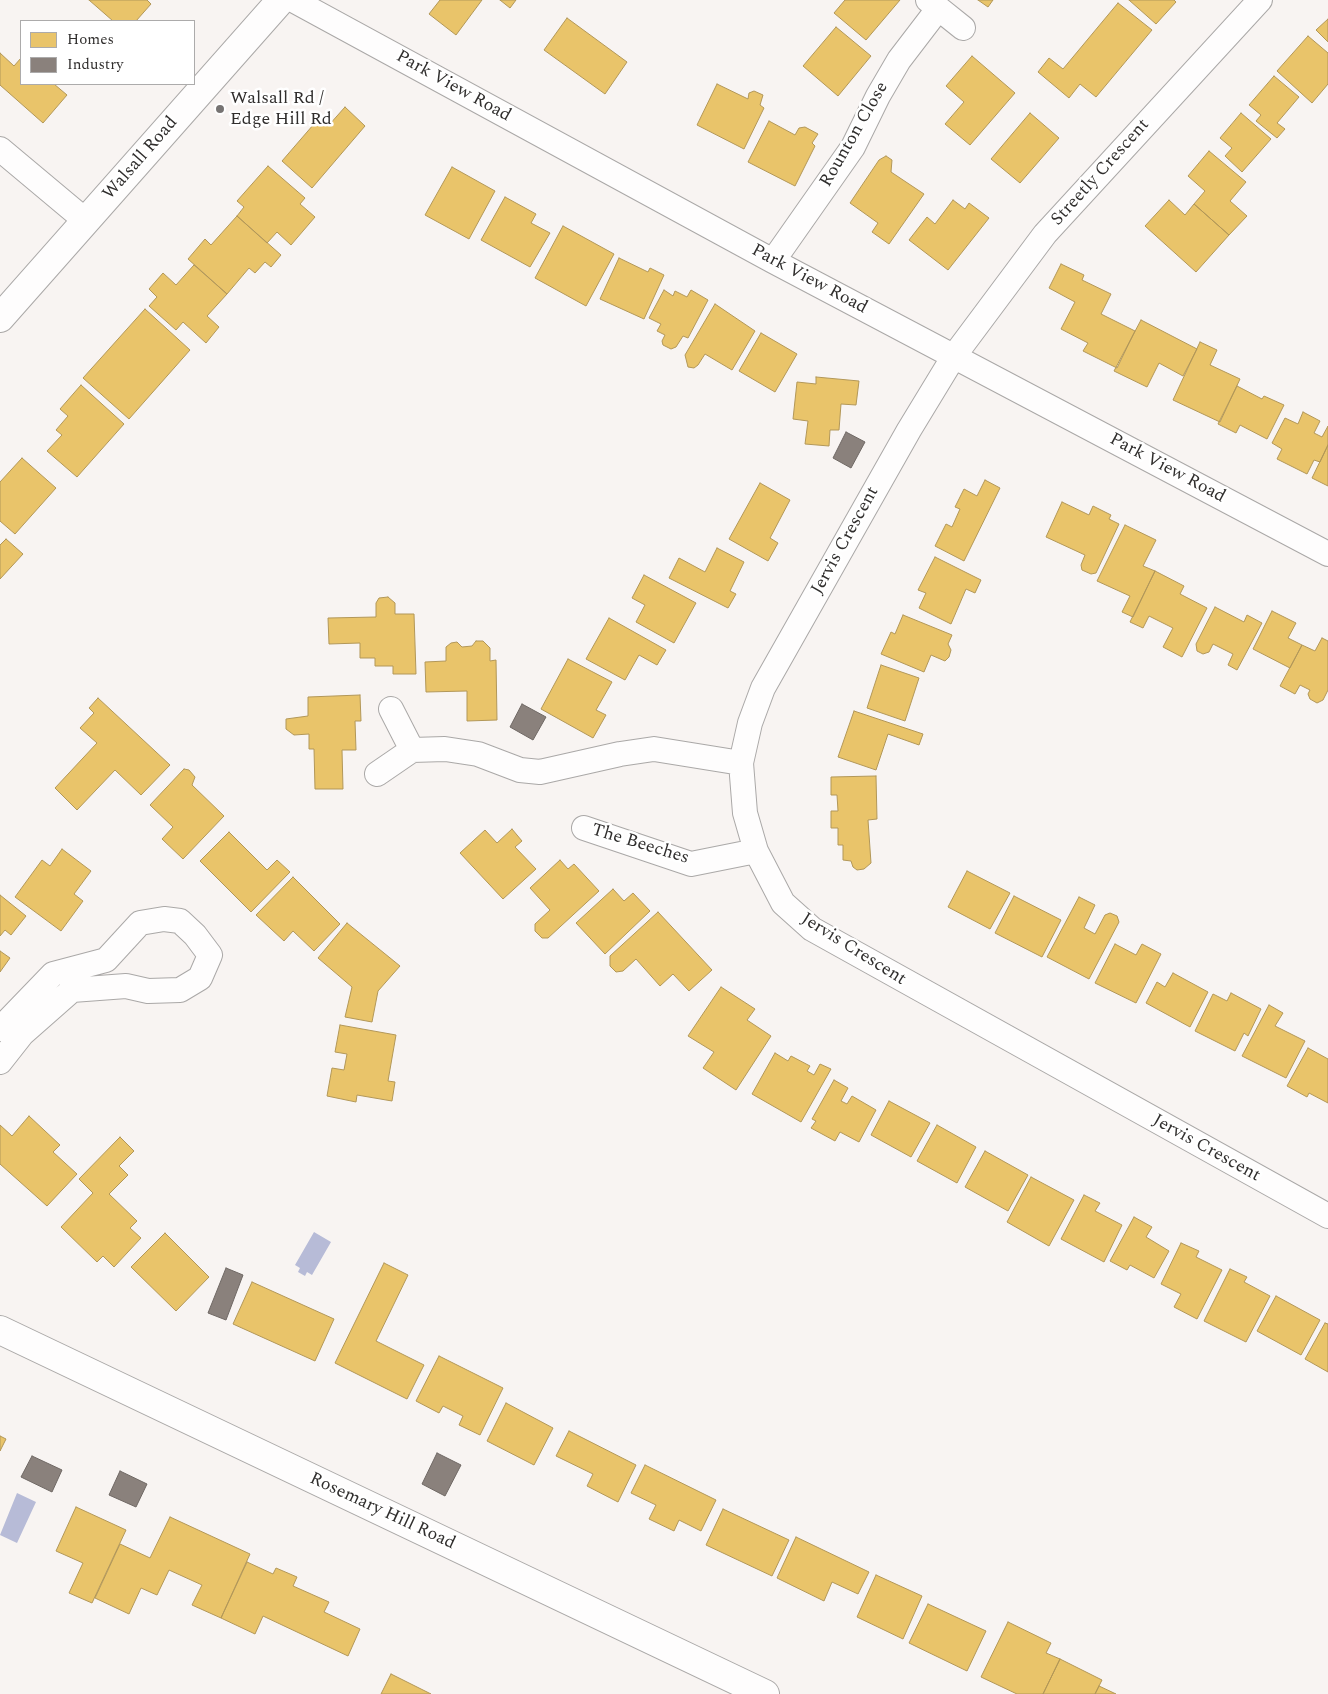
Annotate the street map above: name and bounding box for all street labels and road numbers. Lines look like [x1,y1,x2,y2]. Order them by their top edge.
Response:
street label: Park View Road [392,47,514,127]
street label: Rounton Close [816,79,894,191]
street label: Walsall Road [99,113,183,205]
street label: Streetly Crescent [1047,115,1155,231]
street label: Park View Road [747,240,871,320]
street label: Park View Road [1105,429,1229,509]
street label: Jervis Crescent [807,483,885,599]
street label: The Beeches [589,820,691,870]
street label: Jervis Crescent [796,909,910,991]
street label: Jervis Crescent [1148,1110,1264,1188]
street label: Rosemary Hill Road [306,1469,458,1555]

